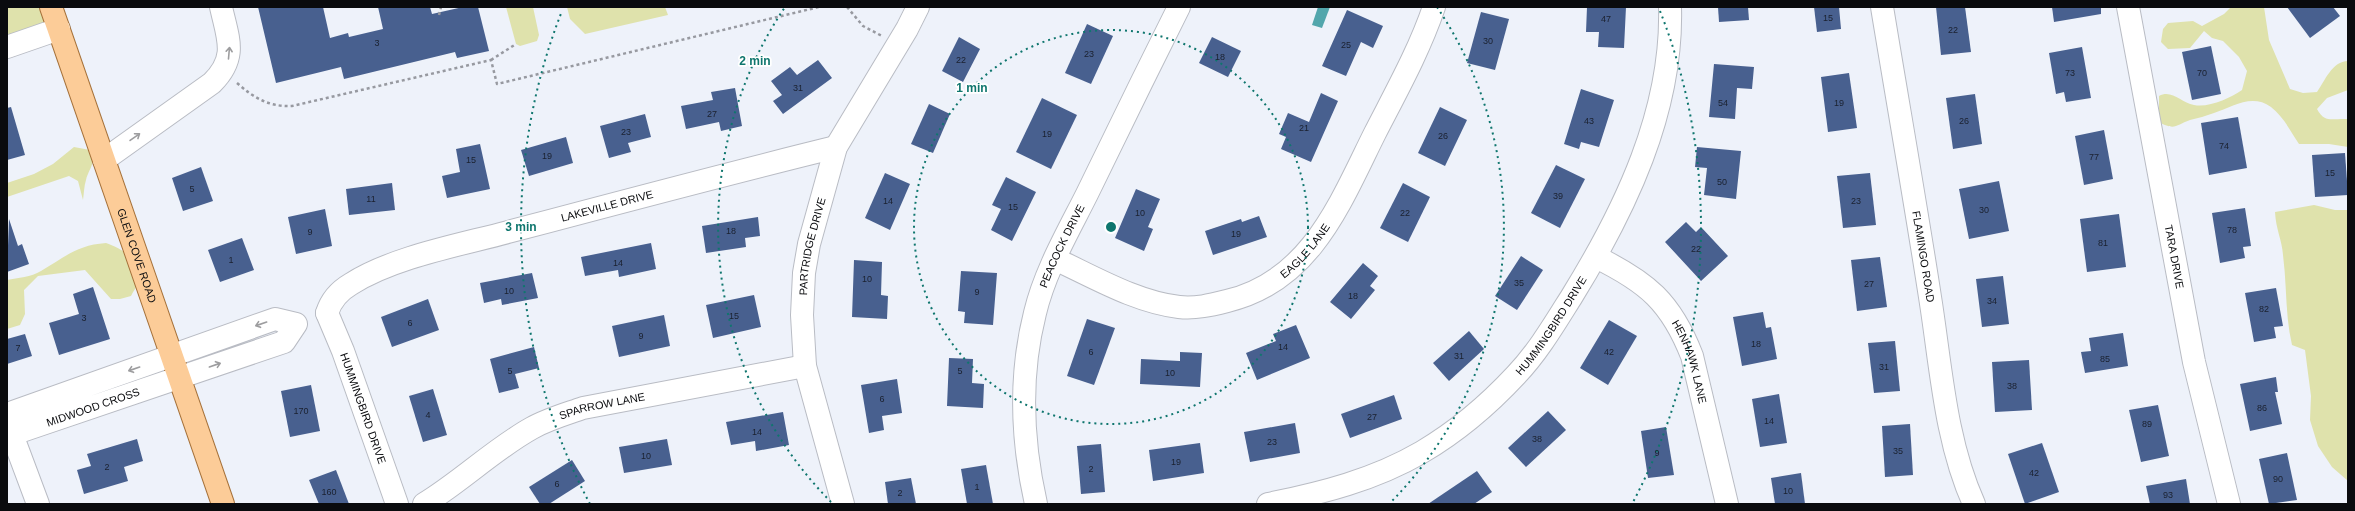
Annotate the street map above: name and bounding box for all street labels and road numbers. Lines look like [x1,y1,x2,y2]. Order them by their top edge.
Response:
street label: LAKEVILLE DRIVE [560,188,654,224]
street label: PARTRIDGE DRIVE [797,196,828,296]
street label: PEACOCK DRIVE [1037,202,1087,289]
street label: GLEN COVE ROAD [115,207,159,304]
street label: FLAMINGO ROAD [1910,210,1937,303]
street label: EAGLE LANE [1278,221,1332,280]
street label: TARA DRIVE [2163,224,2186,290]
street label: HUMMINGBIRD DRIVE [1513,274,1589,377]
street label: HENHAWK LANE [1670,318,1709,405]
street label: HUMMINGBIRD DRIVE [338,351,388,465]
street label: MIDWOOD CROSS [45,385,141,429]
street label: SPARROW LANE [557,390,646,422]

